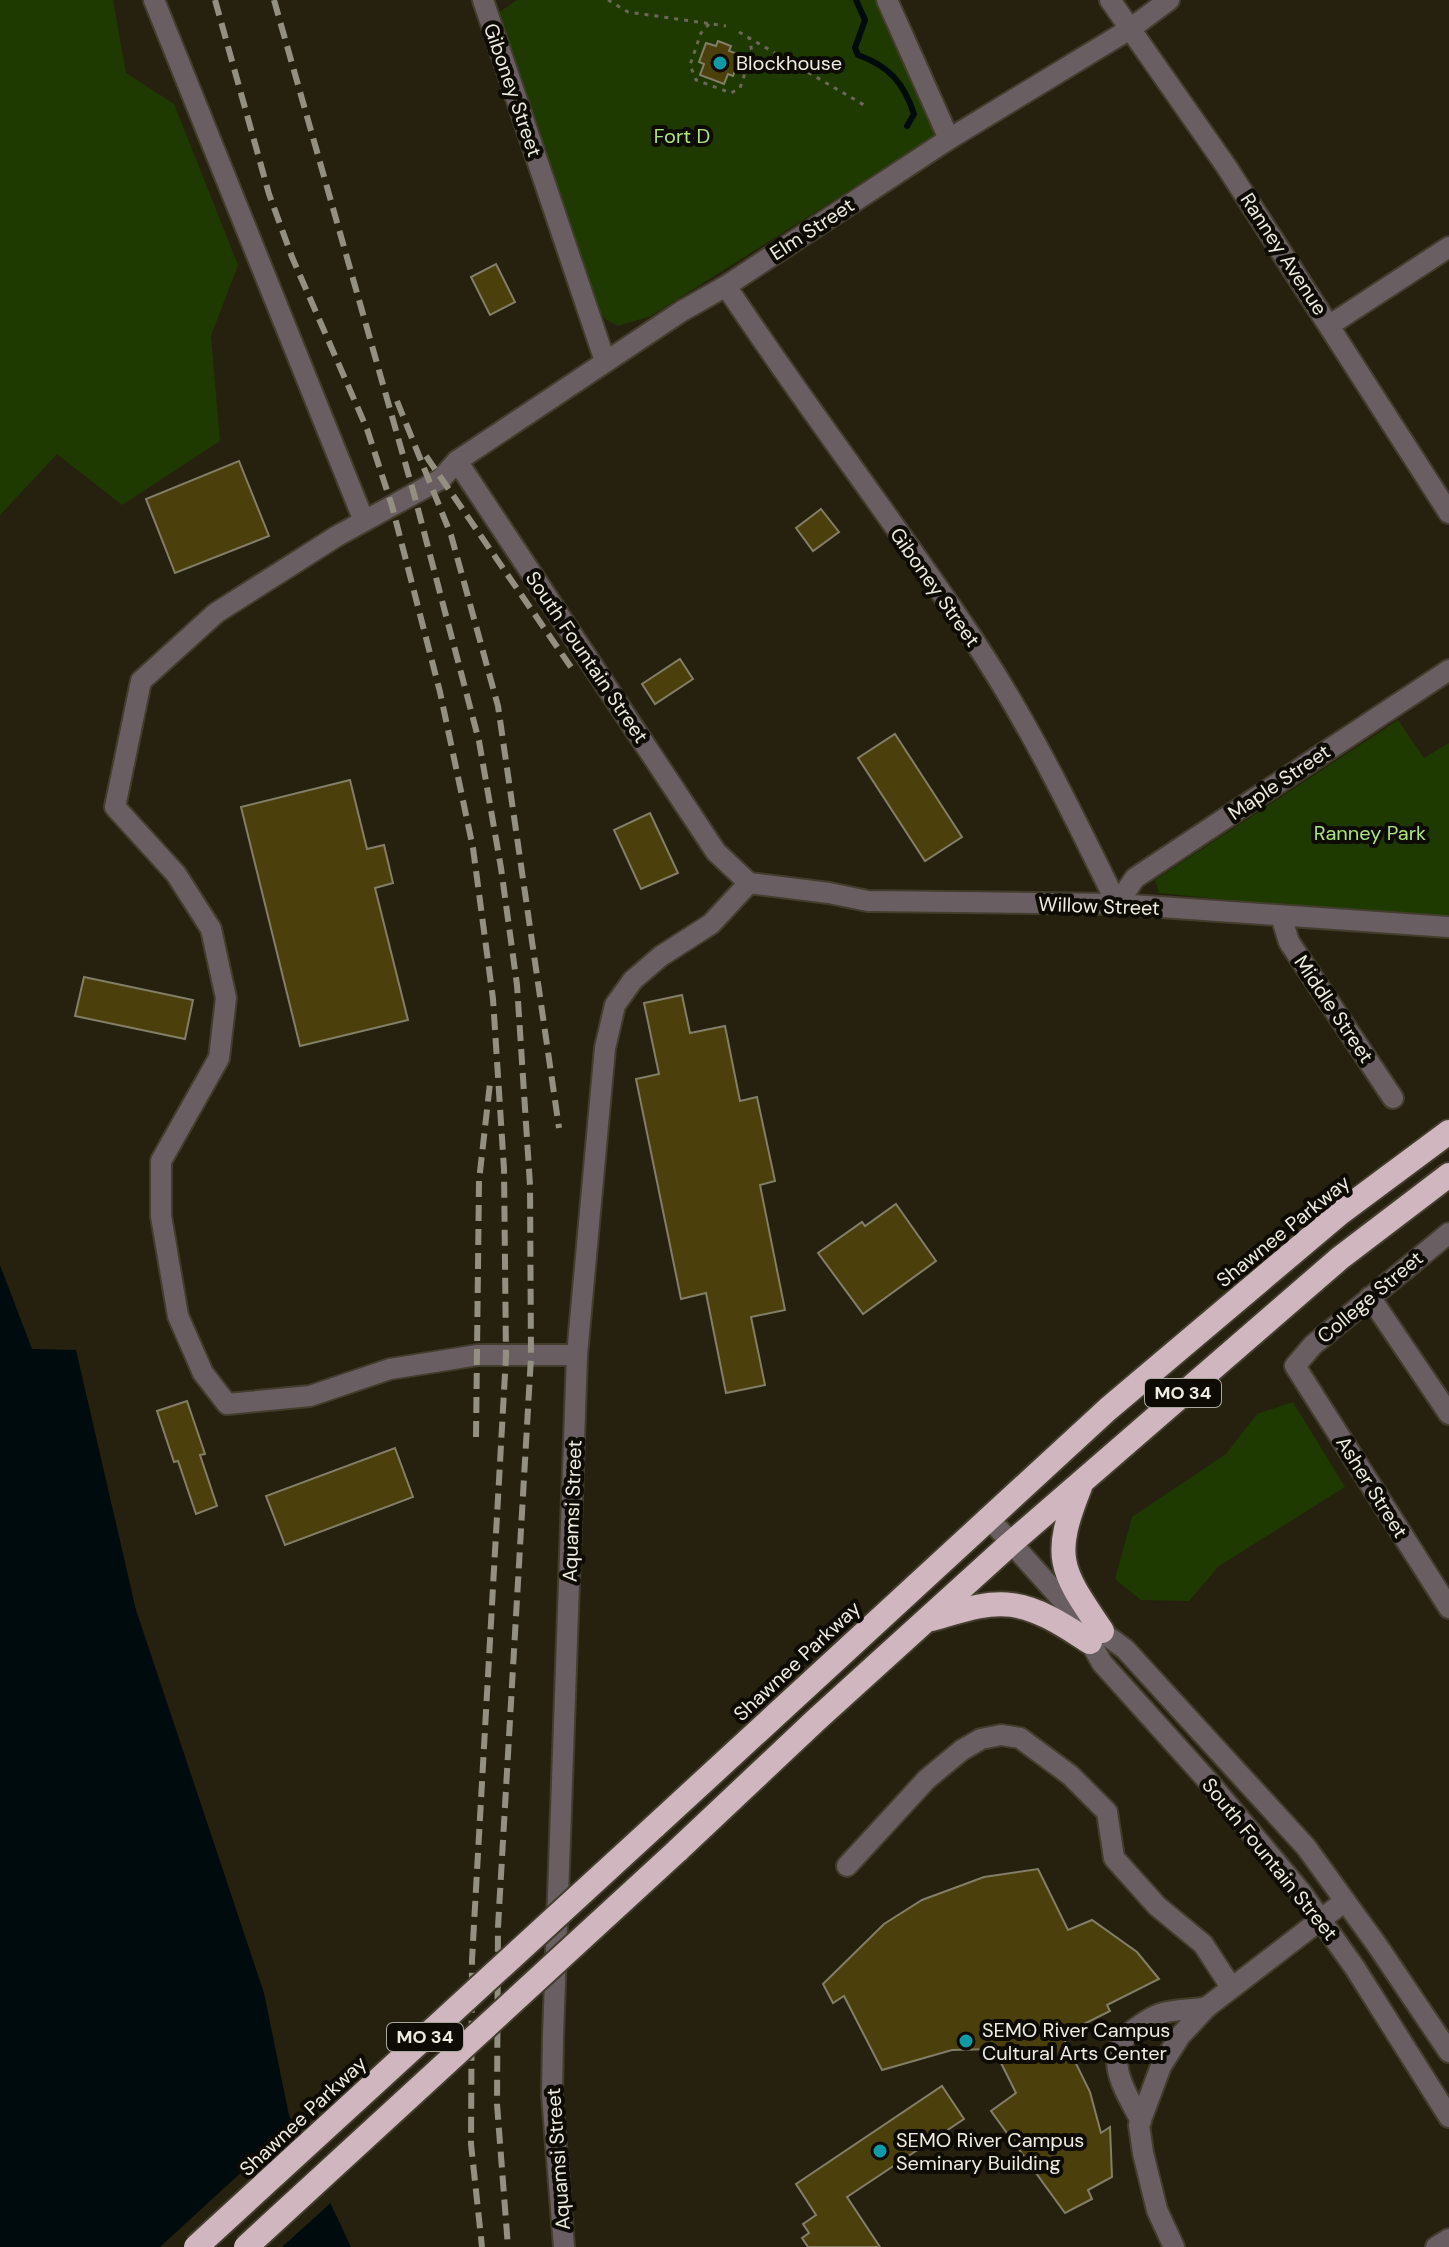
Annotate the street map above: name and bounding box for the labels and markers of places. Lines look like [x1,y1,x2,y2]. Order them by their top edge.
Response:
place label: Blockhouse [736,50,842,76]
marker: Blockhouse [711,54,729,72]
place label: SEMO River Campus Cultural Arts Center [982,2017,1170,2066]
marker: SEMO River Campus Cultural Arts Center [957,2032,975,2050]
place label: SEMO River Campus Seminary Building [896,2127,1084,2176]
marker: SEMO River Campus Seminary Building [871,2142,889,2160]

